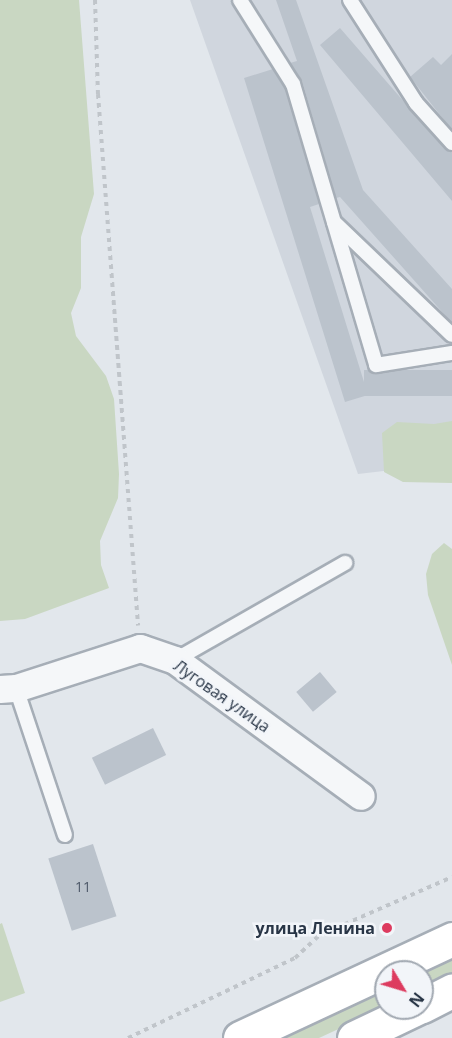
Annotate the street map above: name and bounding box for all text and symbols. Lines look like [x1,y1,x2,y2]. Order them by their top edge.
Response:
street label: Луговая улица [170,656,274,736]
house number: 11 [75,879,91,895]
place label: улица Ленина [255,918,375,938]
marker: улица Ленина [380,921,394,935]
north arrow [374,960,434,1020]
text: N [404,988,429,1012]

